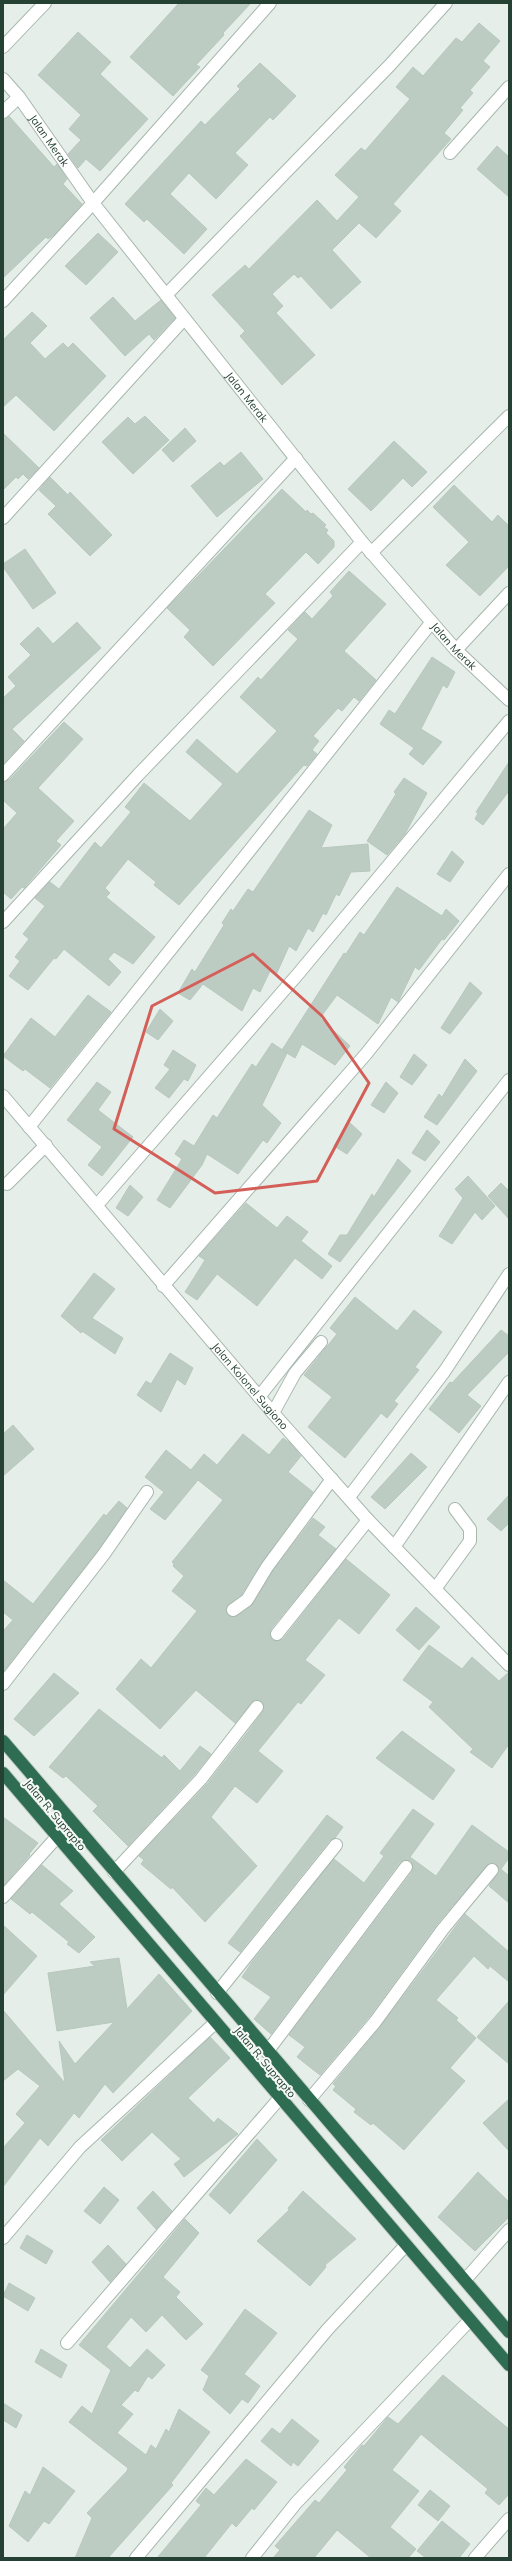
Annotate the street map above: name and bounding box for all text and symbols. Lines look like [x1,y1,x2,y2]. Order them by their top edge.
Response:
street label: Jalan Merak [26,112,73,169]
street label: Jalan Merak [223,369,271,425]
street label: Jalan Merak [428,619,480,673]
street label: Jalan Kolonel Sugiono [209,1340,291,1432]
street label: Jalan R. Suprapto [21,1776,89,1854]
street label: Jalan R. Suprapto [231,2023,299,2101]

